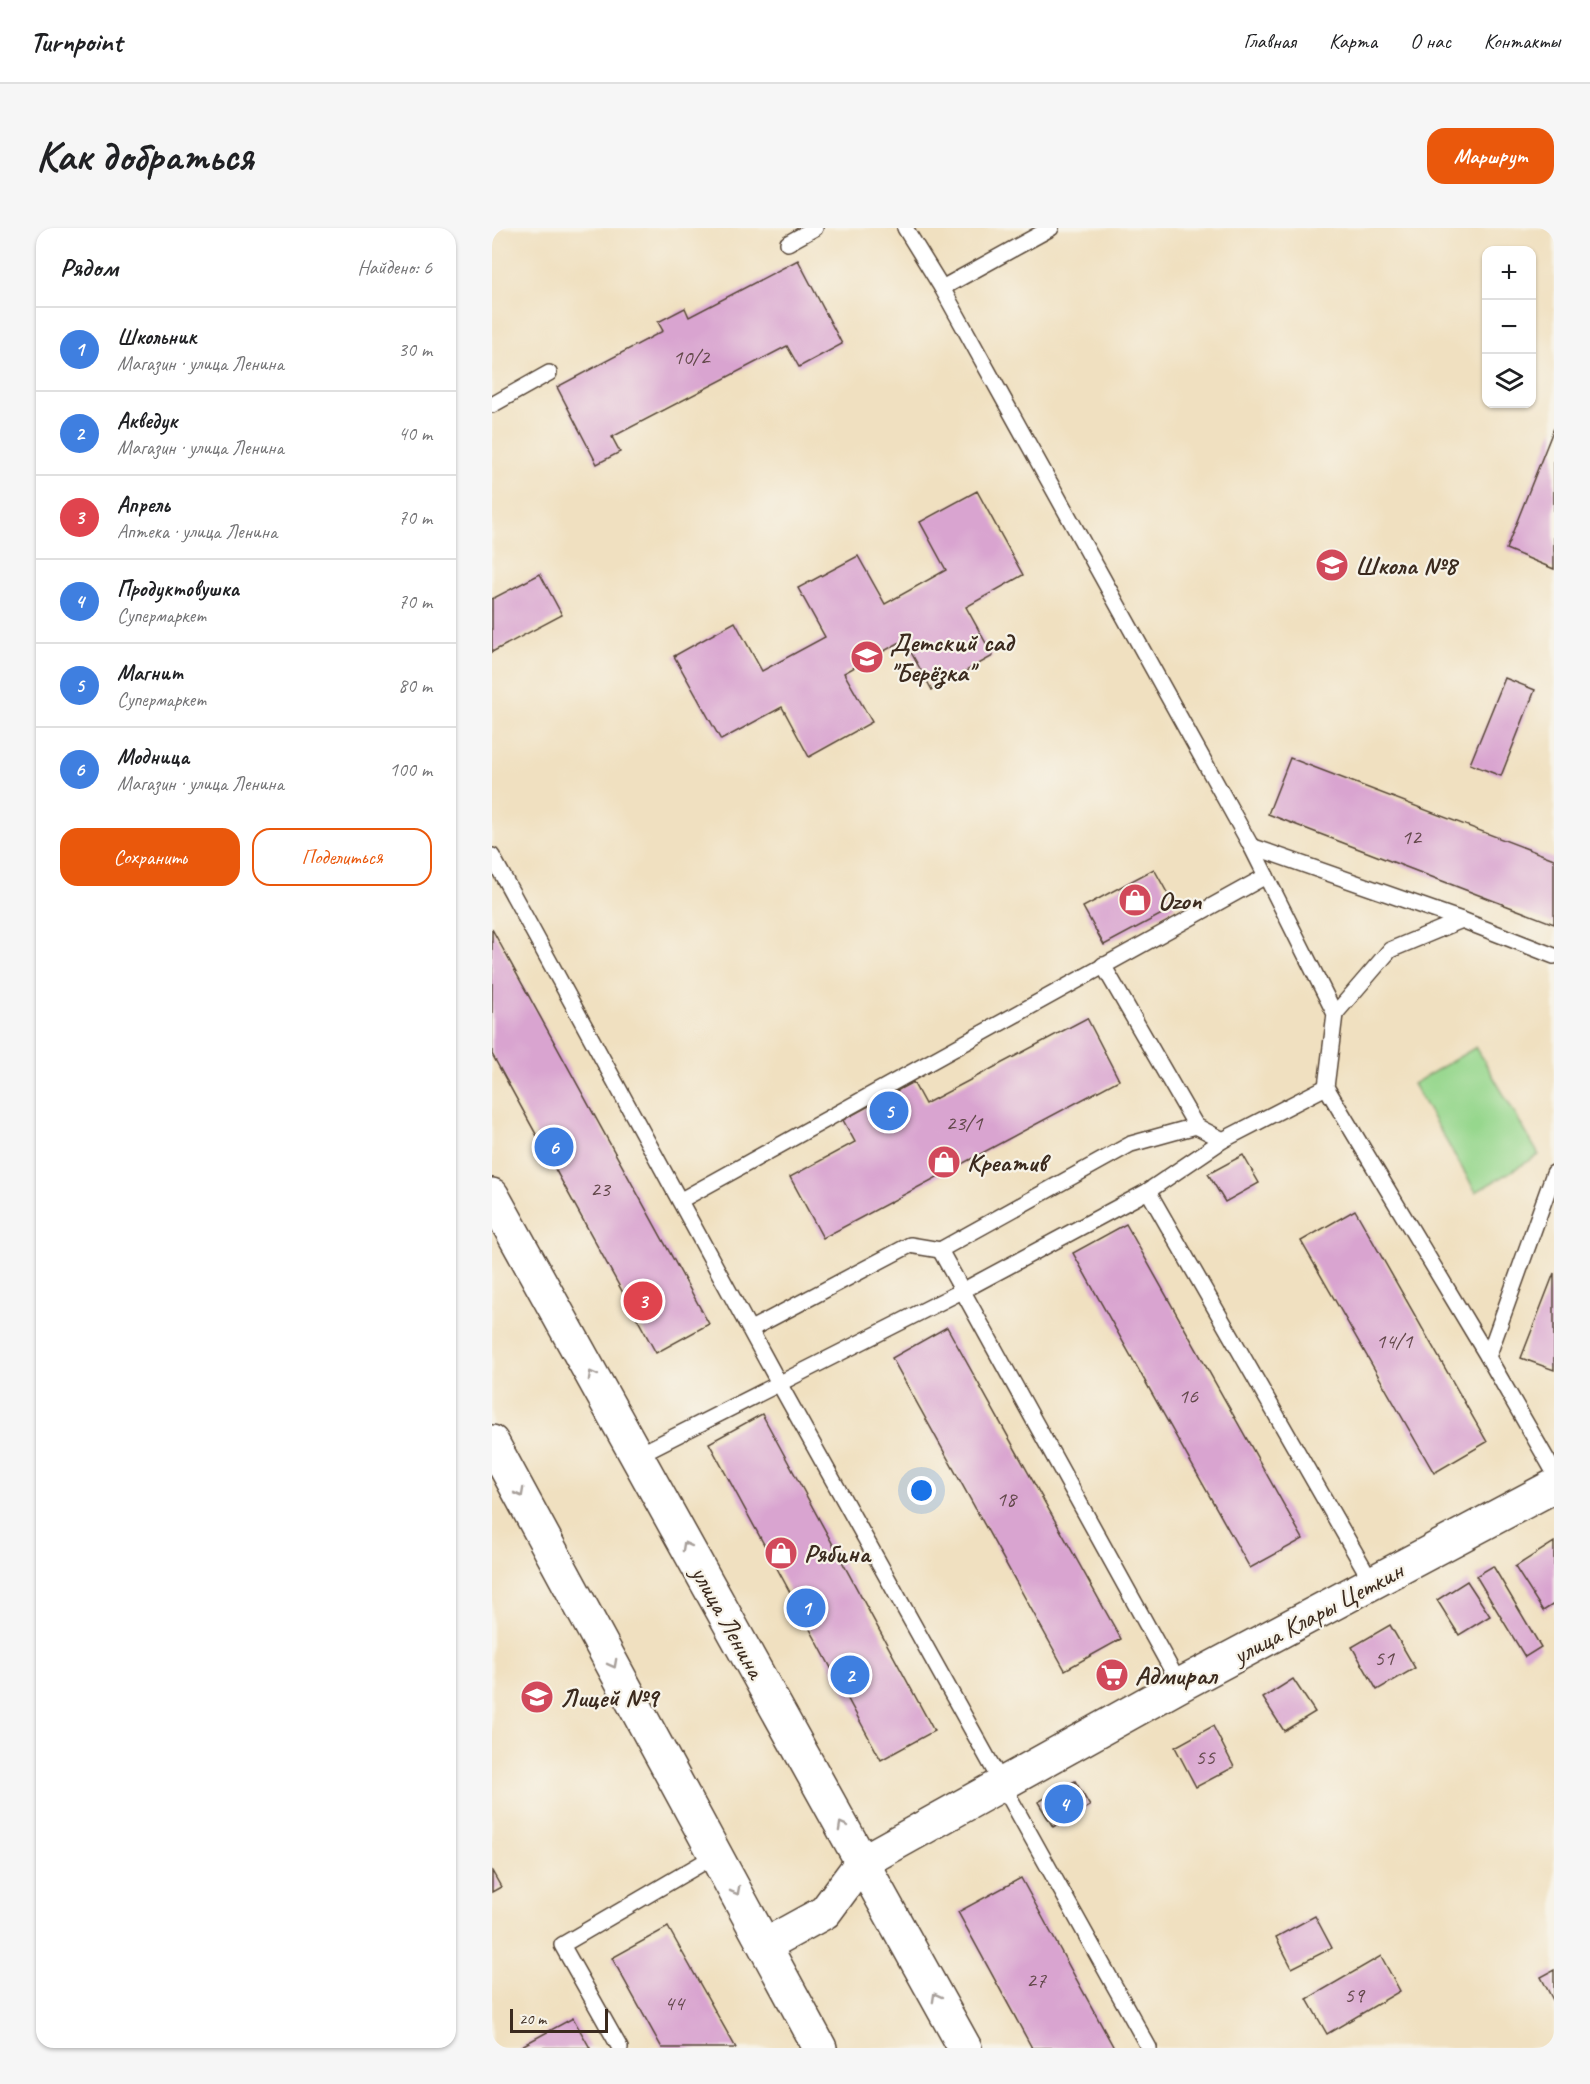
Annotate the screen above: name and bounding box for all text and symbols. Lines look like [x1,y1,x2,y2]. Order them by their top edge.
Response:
text: Turnpoint [30,24,122,59]
text: Главная [1243,28,1296,54]
text: Карта [1329,28,1377,54]
text: О нас [1410,28,1451,54]
text: Контакты [1484,28,1560,54]
button: Маршрут [1427,128,1554,184]
text: Как добраться [36,130,253,183]
map controls [1482,246,1536,408]
button: + [1482,246,1536,300]
text: Рядом [60,251,118,284]
text: Найдено: 6 [357,255,432,280]
button: − [1482,300,1536,354]
text: Школьник [117,323,196,351]
text: 1 [75,337,84,362]
text: 30 m [398,337,432,362]
house number: 10/2 [673,343,712,371]
text: Магазин · улица Ленина [117,351,284,376]
button: layers [1482,354,1536,408]
text: Акведук [117,407,177,435]
text: 2 [75,421,84,446]
text: 40 m [398,421,432,446]
text: Магазин · улица Ленина [117,435,284,460]
text: Апрель [117,491,170,519]
text: 3 [75,505,84,530]
text: 70 m [398,505,432,530]
text: Аптека · улица Ленина [117,519,277,544]
school or university icon: Школа №8 [1314,547,1350,583]
place label: Школа №8 [1355,549,1460,582]
text: Продуктовушка [117,575,239,603]
text: 4 [75,589,84,614]
text: 70 m [398,589,432,614]
text: Супермаркет [117,603,206,628]
place label: Детский сад "Берёзка" [890,626,1016,689]
school or university icon: Детский сад "Берёзка" [849,639,885,675]
text: Магнит [117,659,183,687]
text: 5 [75,673,84,698]
text: 80 m [398,673,432,698]
text: Супермаркет [117,687,206,712]
text: Модница [117,743,189,771]
text: 6 [75,757,84,782]
text: 100 m [389,757,432,782]
text: Магазин · улица Ленина [117,771,284,796]
house number: 12 [1401,823,1423,851]
button: Сохранить [60,828,240,886]
button: Поделиться [252,828,432,886]
shop icon: Ozon [1117,882,1153,918]
place label: Ozon [1158,884,1203,917]
pin: 5 [870,1088,908,1134]
house number: 23/1 [946,1109,984,1137]
pin: 6 [534,1124,574,1170]
shop icon: Креатив [926,1144,962,1180]
place label: Креатив [967,1146,1052,1179]
house number: 23 [590,1175,612,1203]
pin: 3 [624,1278,662,1324]
house number: 14/1 [1376,1327,1414,1355]
one-way arrow [587,1371,599,1381]
house number: 16 [1178,1382,1199,1410]
your location [907,1476,936,1505]
house number: 18 [996,1485,1018,1513]
one-way arrow [513,1487,524,1497]
shop icon: Рябина [763,1535,799,1571]
place label: Рябина [804,1537,872,1570]
one-way arrow [682,1541,693,1552]
street label: улица Клары Цеткин [1225,1553,1411,1673]
street label: улица Ленина [683,1558,774,1686]
pin: 1 [786,1586,826,1630]
house number: 51 [1374,1644,1395,1672]
pin: 2 [830,1652,870,1698]
supermarket icon: Адмирал [1094,1657,1130,1693]
one-way arrow [606,1658,617,1669]
place label: Адмирал [1135,1659,1219,1692]
school or university icon: Лицей №9 [519,1679,555,1715]
place label: Лицей №9 [560,1681,660,1714]
house number: 55 [1195,1743,1216,1771]
pin: 4 [1044,1782,1084,1826]
one-way arrow [838,1822,849,1832]
one-way arrow [729,1885,740,1895]
house number: 27 [1026,1966,1047,1994]
house number: 59 [1344,1981,1366,2009]
house number: 44 [664,1989,686,2017]
one-way arrow [932,1993,943,2003]
scale bar [510,2006,608,2034]
text: 20 m [519,2009,546,2029]

